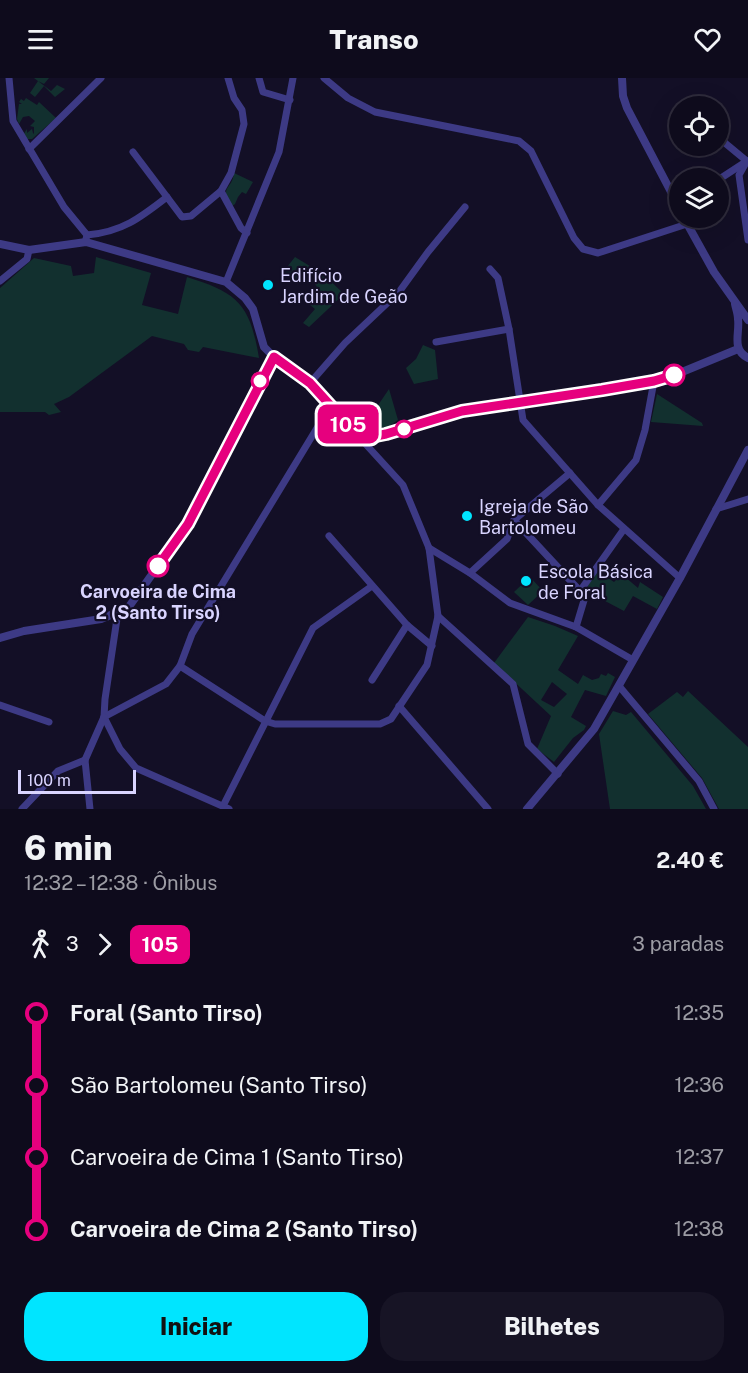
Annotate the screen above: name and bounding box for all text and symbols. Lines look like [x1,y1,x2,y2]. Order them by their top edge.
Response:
icon: menu [24,23,57,56]
text: Transo [329,23,419,55]
icon: heart [691,23,724,56]
map controls [669,96,729,228]
button: locate [669,96,729,156]
button: layers [669,168,729,228]
place label: Edifício Jardim de Geão [280,265,408,307]
marker: Edifício Jardim de Geão [261,278,275,292]
unlabelled marker [663,364,685,386]
unlabelled marker [251,372,269,390]
line badge: 105 [314,404,382,444]
text: 105 [330,412,366,437]
unlabelled marker [395,420,413,438]
place label: Igreja de São Bartolomeu [479,496,588,538]
marker: Igreja de São Bartolomeu [460,509,474,523]
marker: Carvoeira de Cima 2 (Santo Tirso) [147,555,169,577]
place label: Escola Básica de Foral [538,561,653,603]
marker: Escola Básica de Foral [519,574,533,588]
place label: Carvoeira de Cima 2 (Santo Tirso) [80,581,236,623]
scale bar [18,767,136,794]
text: 100 m [27,771,71,790]
text: 6 min [24,829,113,867]
text: 2.40 € [656,847,724,873]
text: 12:32 – 12:38 · Ônibus [24,871,217,895]
icon: walk [24,928,57,961]
icon: forward [88,928,121,961]
text: 3 [66,932,79,956]
text: 105 [142,932,178,957]
text: 3 paradas [632,932,724,956]
text: Foral (Santo Tirso) [70,1000,263,1026]
text: 12:35 [674,1001,724,1025]
text: São Bartolomeu (Santo Tirso) [70,1072,367,1098]
text: 12:36 [675,1073,724,1097]
text: Carvoeira de Cima 1 (Santo Tirso) [70,1144,404,1170]
text: 12:37 [675,1145,724,1169]
text: Carvoeira de Cima 2 (Santo Tirso) [70,1216,418,1242]
text: 12:38 [674,1217,724,1241]
button: Iniciar [24,1292,368,1361]
button: Bilhetes [380,1292,724,1361]

